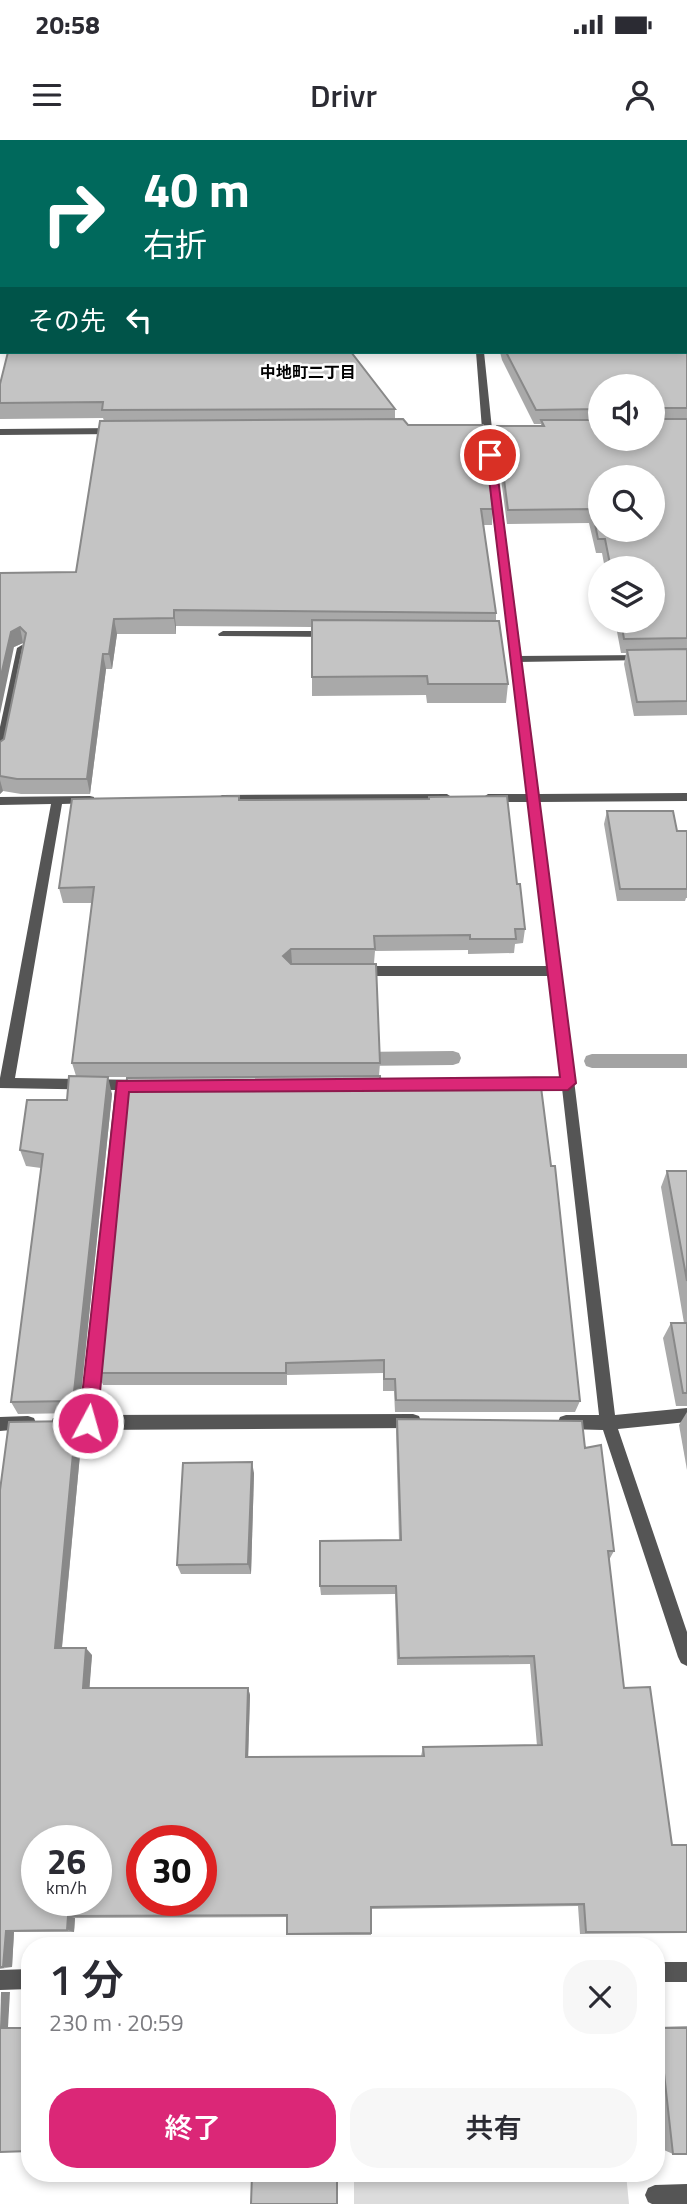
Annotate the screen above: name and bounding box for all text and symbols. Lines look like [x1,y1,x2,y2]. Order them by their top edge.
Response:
text: 20:58 [35,5,100,44]
text: Drivr [310,71,377,119]
icon: menu [28,76,66,114]
icon: person [621,76,659,114]
text: 40 m [143,151,250,226]
icon: right [28,168,119,259]
text: 右折 [143,220,207,268]
text: その先 [28,301,106,340]
icon: left [120,301,158,339]
district label: 中地町二丁目 [260,360,356,384]
map controls [588,374,665,633]
button: sound [588,374,665,451]
pin [460,425,520,485]
icon: arrive [471,436,509,474]
button: search [588,465,665,542]
button: layers [588,556,665,633]
position arrow [51,1386,125,1460]
speed limit sign: 30 [126,1825,217,1916]
text: 26 [47,1834,86,1888]
text: km/h [46,1874,87,1901]
text: 1 分 [49,1947,124,2011]
button: close [563,1960,637,2034]
text: 230 m · 20:59 [49,2005,184,2040]
button: 終了 [49,2088,336,2168]
button: 共有 [350,2088,637,2168]

